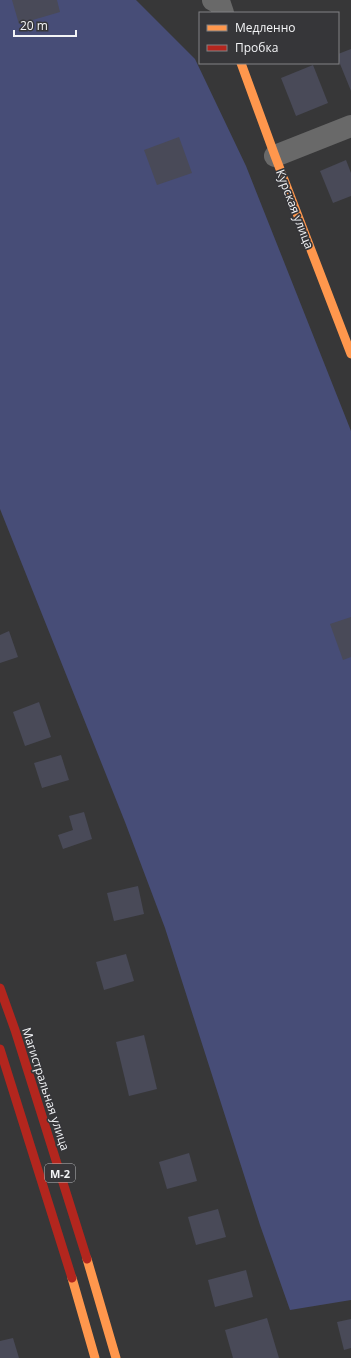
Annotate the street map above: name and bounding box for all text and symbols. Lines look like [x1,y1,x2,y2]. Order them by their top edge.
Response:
scale bar [14,12,76,38]
legend [199,12,339,64]
text: 20 m [20,17,48,34]
text: Медленно [235,19,295,36]
text: Пробка [235,39,278,56]
street label: Курская улица [272,167,318,251]
street label: Магистральная улица [18,1025,74,1153]
road number: М-2 [45,1164,75,1182]

